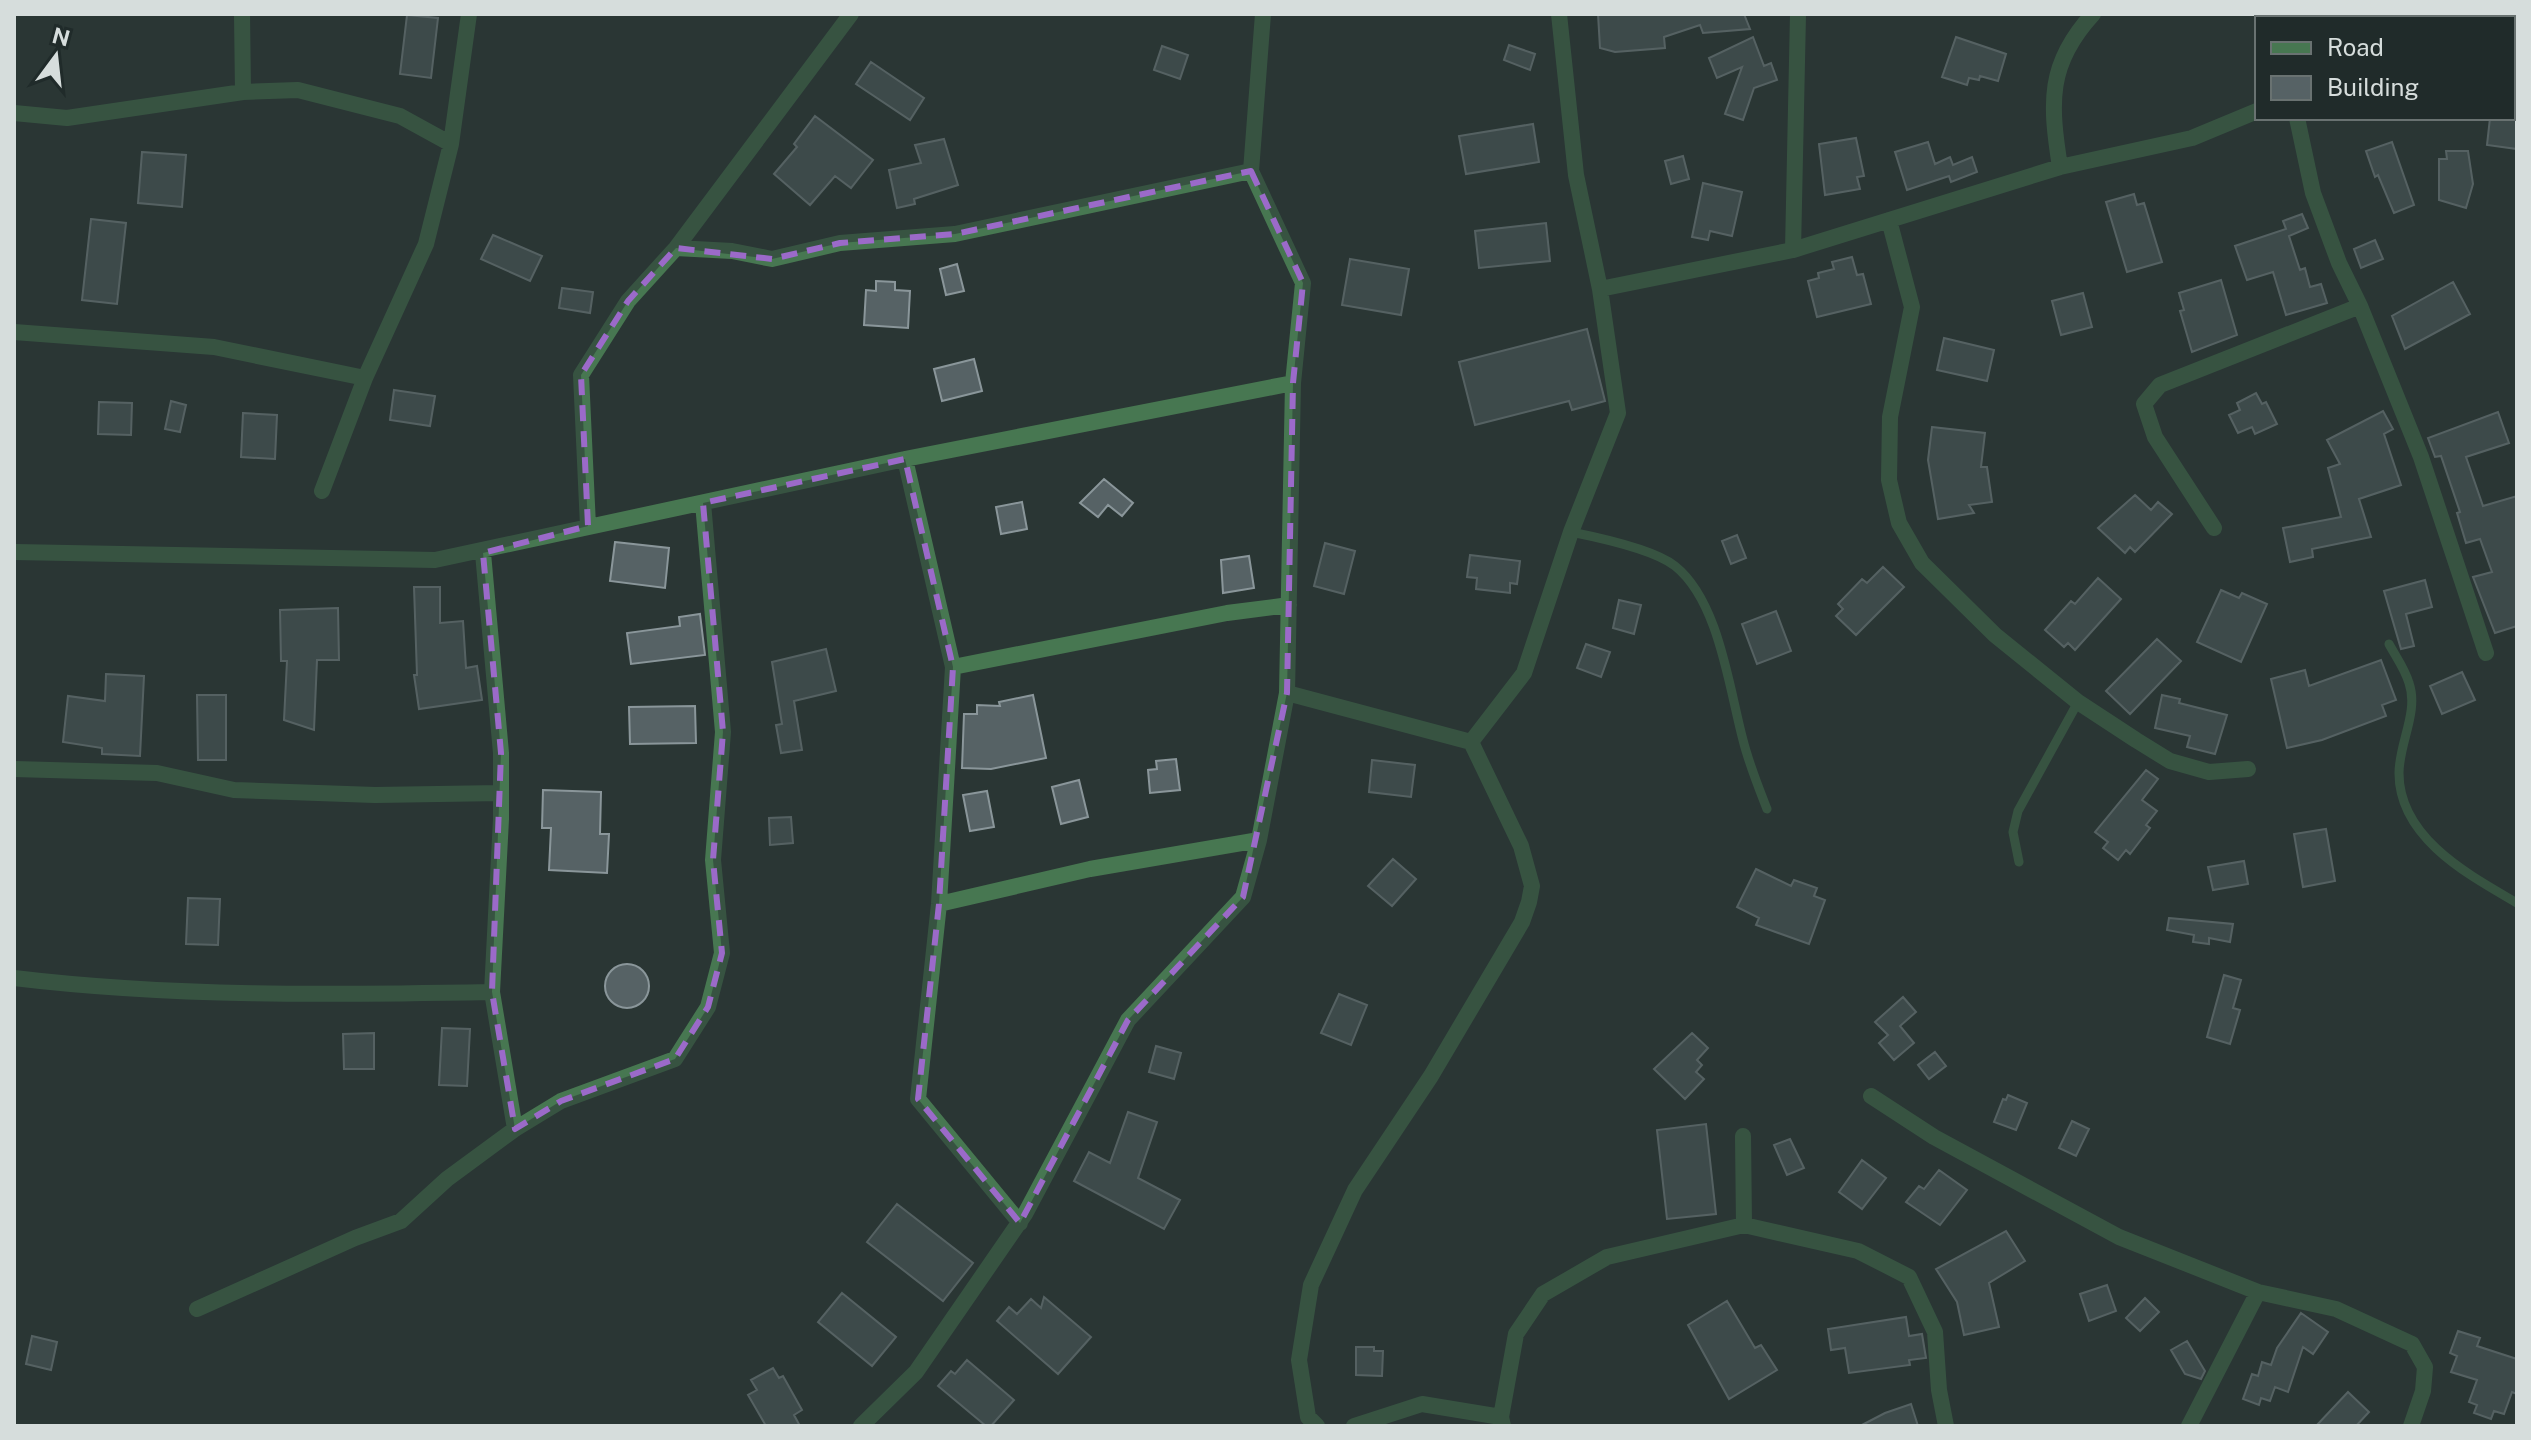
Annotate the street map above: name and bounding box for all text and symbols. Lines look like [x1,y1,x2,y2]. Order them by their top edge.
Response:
north arrow [16,16,96,96]
legend [2255,16,2515,120]
text: N [49,22,73,51]
text: Road [2327,33,2384,61]
text: Building [2327,73,2419,101]

